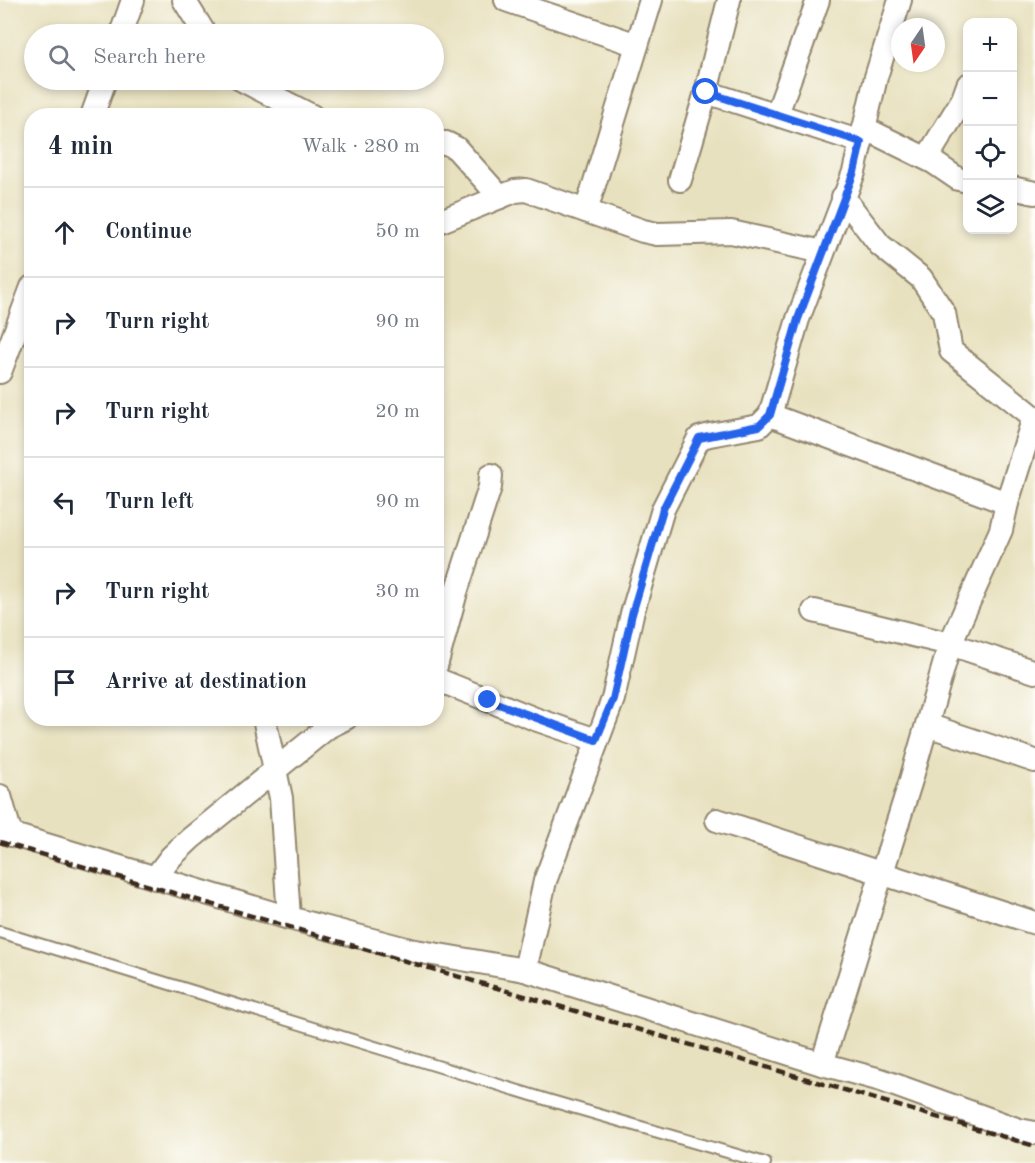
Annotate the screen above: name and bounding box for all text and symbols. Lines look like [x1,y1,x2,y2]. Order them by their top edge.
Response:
north arrow [891,18,945,72]
map controls [963,18,1017,234]
button: + [963,18,1017,72]
search box [24,24,444,90]
icon: search [45,41,78,74]
text: Search here [93,46,206,68]
button: − [963,72,1017,126]
route start [692,78,718,104]
button: locate [963,126,1017,180]
text: 4 min [48,134,113,160]
text: Walk · 280 m [301,137,420,157]
button: layers [963,180,1017,234]
icon: ahead [48,216,81,249]
text: Continue [105,221,192,243]
text: 50 m [375,222,420,242]
icon: right [48,306,81,339]
text: Turn right [105,311,209,333]
text: 90 m [375,312,420,332]
icon: right [48,396,81,429]
text: Turn right [105,401,209,423]
text: 20 m [375,402,420,422]
icon: left [48,486,81,519]
text: Turn left [105,491,194,513]
text: 90 m [375,492,420,512]
icon: right [48,576,81,609]
text: Turn right [105,581,209,603]
text: 30 m [375,582,420,602]
icon: arrive [48,666,81,699]
text: Arrive at destination [105,671,307,693]
route end [474,686,500,712]

